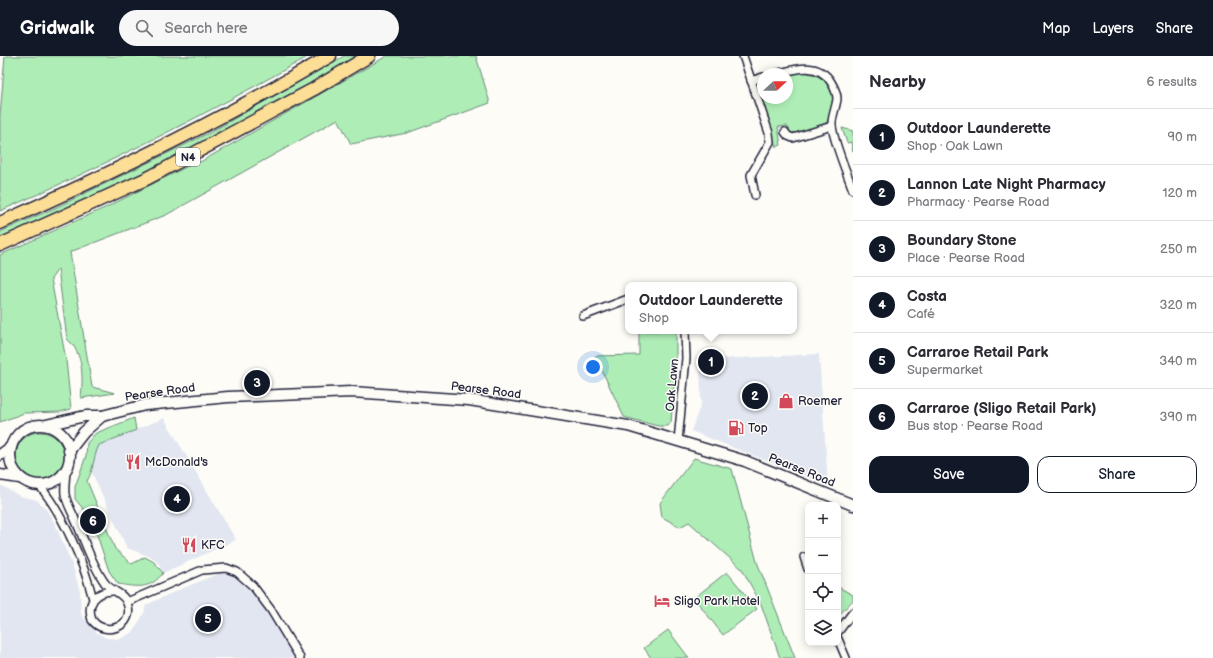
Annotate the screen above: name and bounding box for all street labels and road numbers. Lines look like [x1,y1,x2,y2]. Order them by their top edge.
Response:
road number: N4 [176,148,200,166]
street label: Oak Lawn [663,358,682,412]
street label: Pearse Road [450,379,522,402]
street label: Pearse Road [124,380,196,405]
street label: Pearse Road [766,450,837,491]

